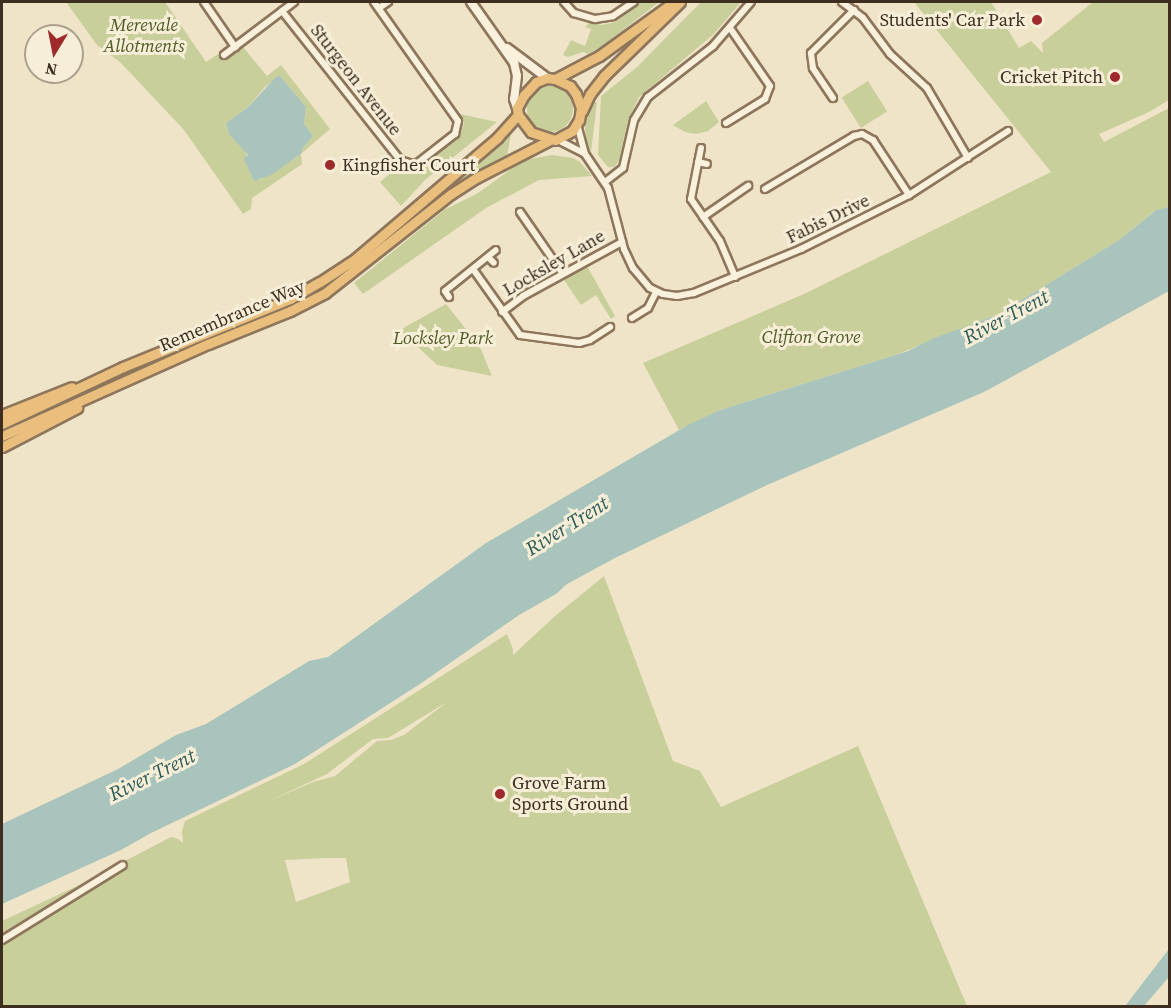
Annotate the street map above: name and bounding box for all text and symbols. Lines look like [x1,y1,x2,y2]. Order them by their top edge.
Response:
place label: Students' Car Park [880,9,1025,31]
marker: Students' Car Park [1030,13,1044,27]
park label: Merevale Allotments [104,15,184,57]
street label: Sturgeon Avenue [306,20,406,140]
north arrow [24,24,84,84]
text: N [44,58,59,82]
place label: Cricket Pitch [1000,66,1103,88]
marker: Cricket Pitch [1108,70,1122,84]
place label: Kingfisher Court [342,154,475,176]
marker: Kingfisher Court [323,158,337,172]
street label: Fabis Drive [783,190,873,248]
street label: Locksley Lane [499,225,609,301]
street label: Remembrance Way [156,275,308,357]
water label: River Trent [959,285,1053,349]
park label: Clifton Grove [762,326,860,348]
park label: Locksley Park [393,327,493,349]
water label: River Trent [521,491,613,561]
water label: River Trent [105,744,199,806]
place label: Grove Farm Sports Ground [512,773,628,816]
marker: Grove Farm Sports Ground [493,787,507,801]

